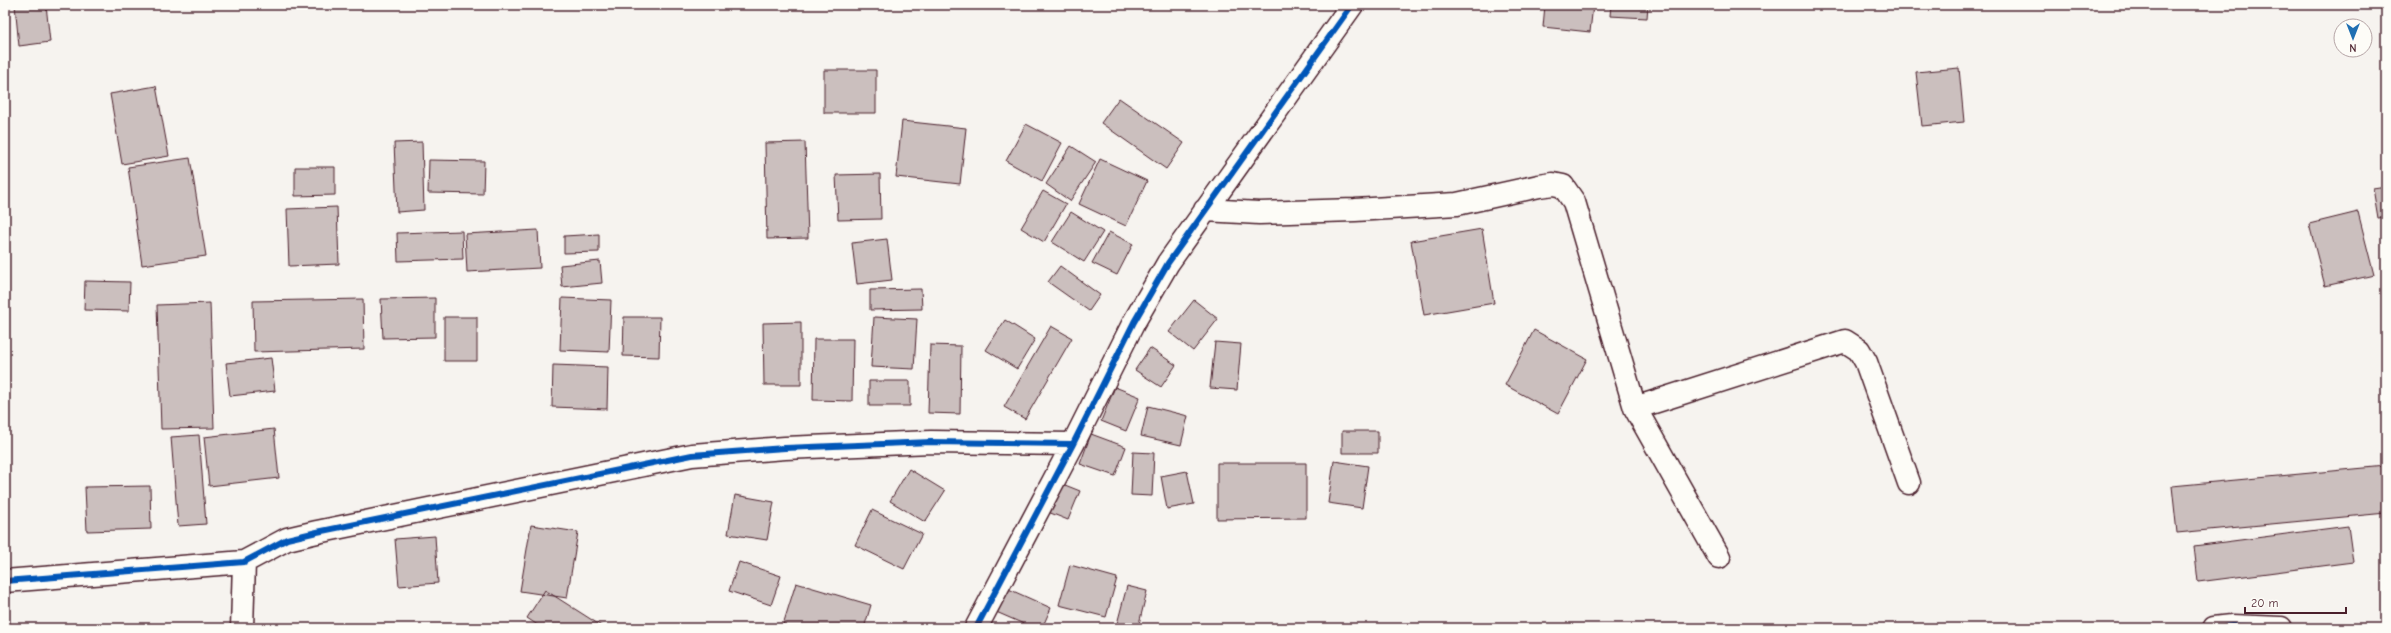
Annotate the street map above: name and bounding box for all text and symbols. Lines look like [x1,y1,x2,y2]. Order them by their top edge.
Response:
north arrow [2333,18,2373,58]
text: N [2349,41,2357,54]
scale bar [2245,589,2346,615]
text: 20 m [2251,596,2279,610]

